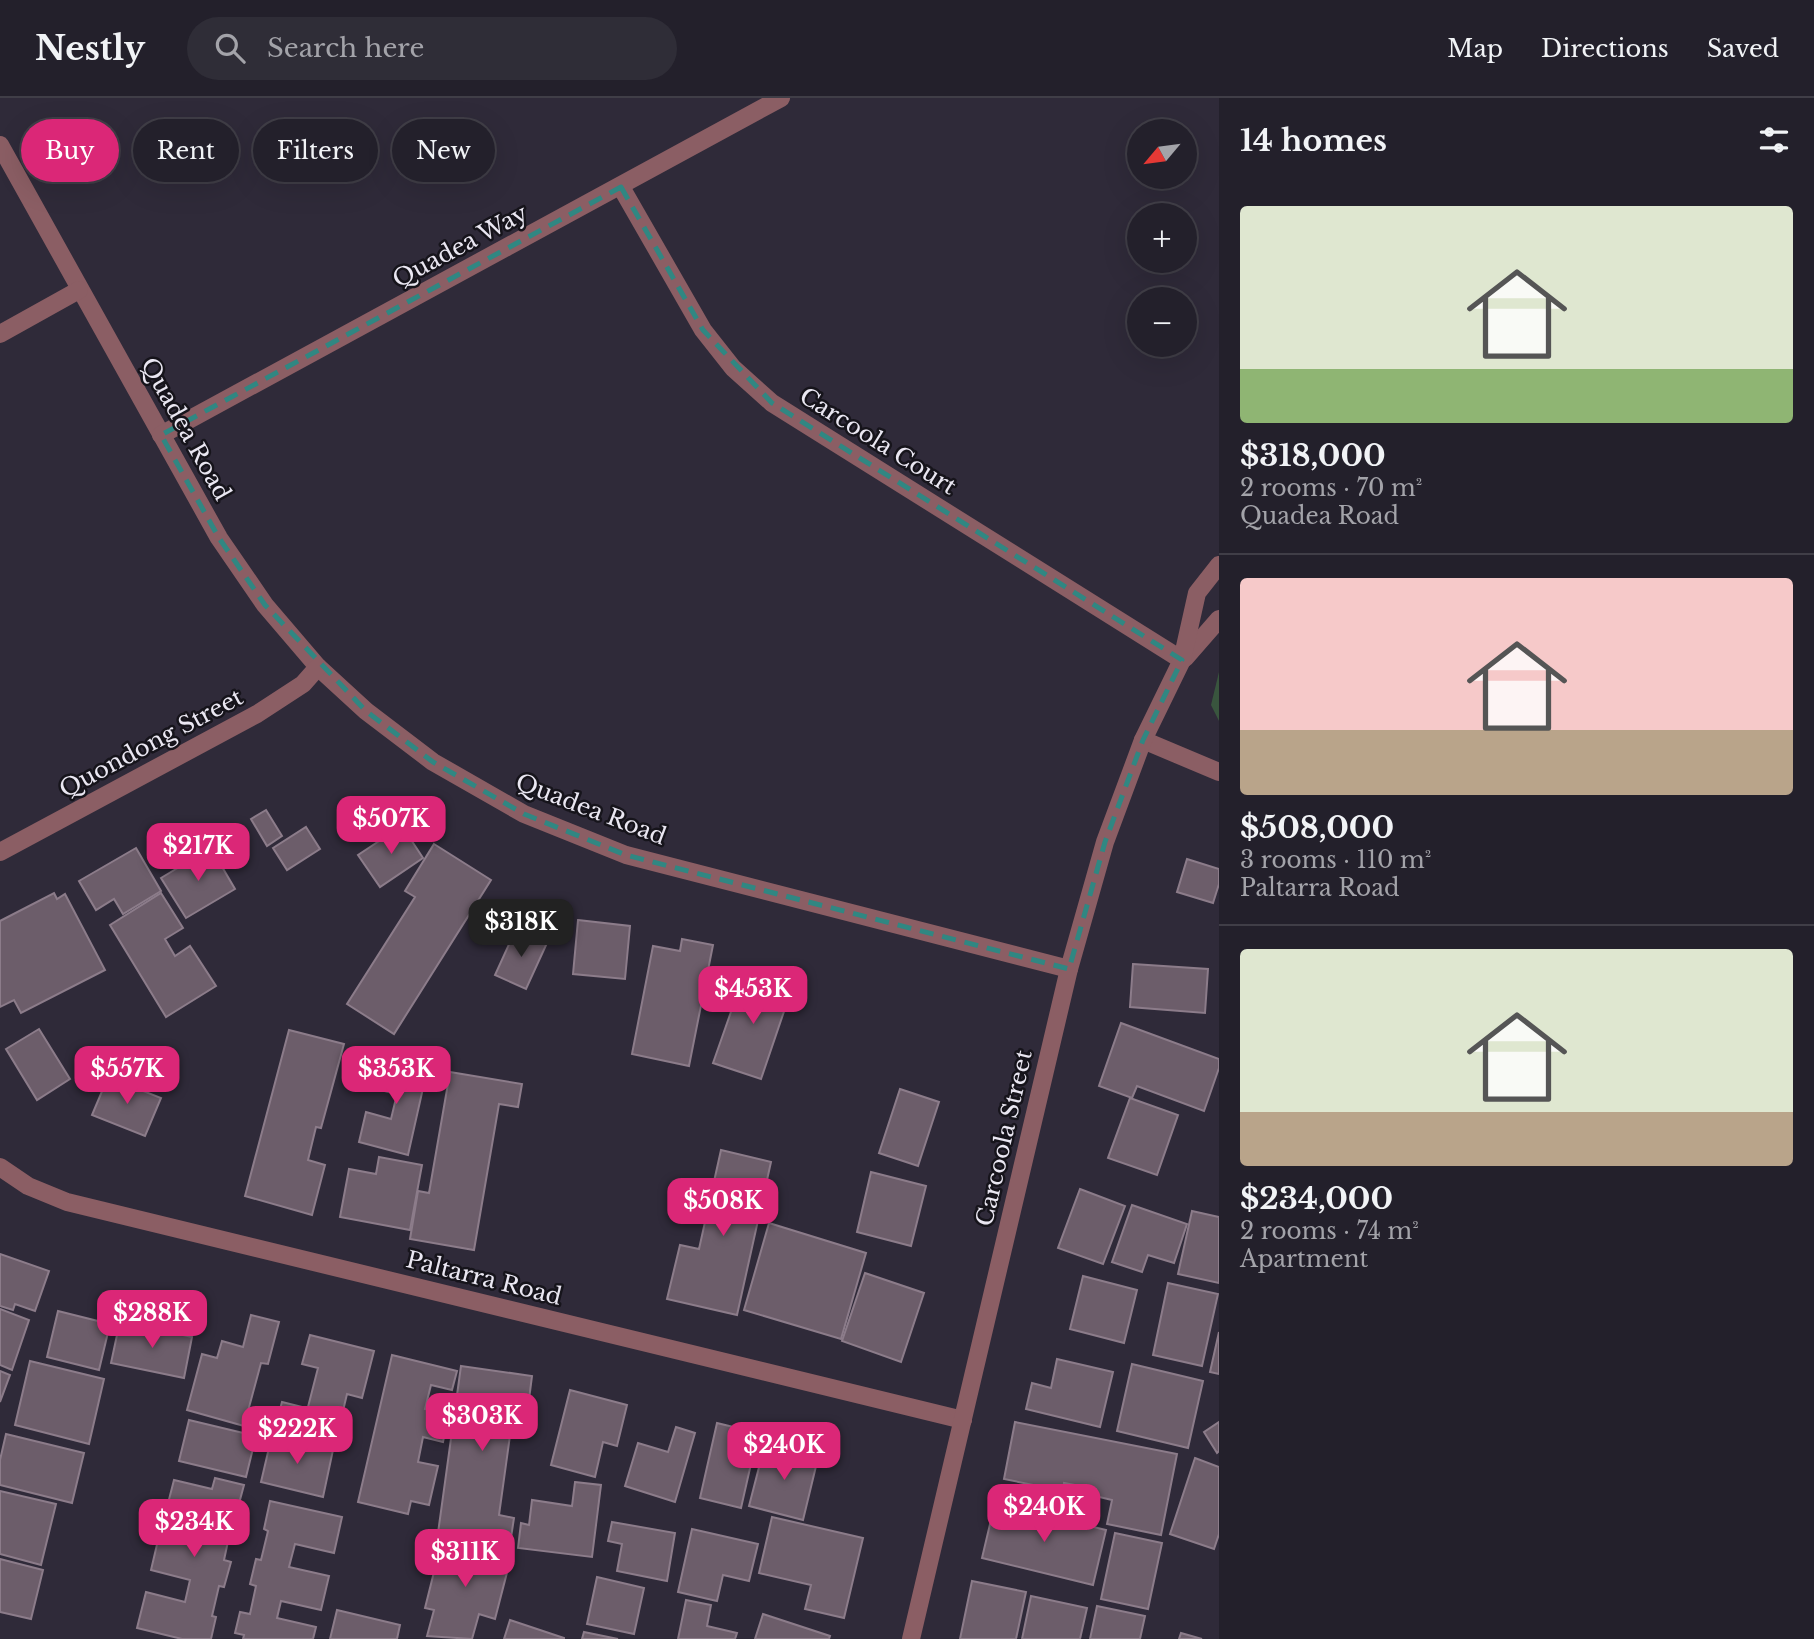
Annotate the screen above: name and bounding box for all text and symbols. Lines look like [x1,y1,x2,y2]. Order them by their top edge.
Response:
search box [187,17,677,80]
text: Nestly [35,28,145,69]
icon: search [211,29,249,67]
text: Search here [267,32,424,64]
text: Map [1447,34,1503,63]
text: Directions [1541,34,1669,63]
text: Saved [1707,34,1779,63]
chip: Buy [21,119,119,182]
chip: Rent [133,119,239,182]
chip: Filters [253,119,378,182]
chip: New [392,119,495,182]
north arrow [1127,119,1197,189]
map controls [1127,119,1197,357]
icon: filters [1755,121,1793,159]
text: 14 homes [1240,122,1387,159]
street label: Quadea Way [388,199,533,293]
button: + [1127,203,1197,273]
icon: home [1454,251,1580,377]
button: − [1127,287,1197,357]
street label: Quadea Road [135,353,237,505]
street label: Carcoola Court [794,382,962,501]
text: $318,000 [1240,437,1386,474]
text: 2 rooms · 70 m² [1240,474,1422,502]
text: Quadea Road [1240,502,1399,530]
icon: home [1454,623,1580,749]
street label: Quondong Street [54,683,248,803]
street label: Quadea Road [512,767,670,851]
pin: $507K [342,796,440,856]
text: $507K [353,805,429,833]
text: $508,000 [1240,809,1394,846]
pin: $217K [149,824,247,883]
text: $217K [163,832,233,860]
text: 3 rooms · 110 m² [1240,846,1431,874]
text: Paltarra Road [1240,874,1399,902]
pin: $318K [472,900,570,959]
text: $318K [484,908,558,936]
pin: $453K [704,967,802,1026]
text: $453K [714,975,792,1003]
icon: home [1454,994,1580,1120]
pin: $557K [78,1046,176,1106]
pin: $353K [347,1046,445,1106]
street label: Carcoola Street [970,1047,1038,1229]
text: $557K [90,1055,164,1083]
text: $353K [358,1055,434,1083]
pin: $508K [674,1178,772,1238]
text: $234,000 [1240,1180,1393,1217]
text: $508K [683,1187,763,1215]
text: 2 rooms · 74 m² [1240,1217,1419,1245]
street label: Paltarra Road [403,1245,565,1311]
text: Apartment [1240,1245,1368,1273]
pin: $288K [103,1290,201,1350]
text: $288K [113,1299,191,1327]
pin: $303K [433,1394,531,1453]
text: $303K [442,1402,522,1430]
pin: $222K [248,1406,346,1466]
text: $222K [258,1415,336,1443]
pin: $240K [735,1422,833,1482]
text: $240K [743,1431,825,1459]
pin: $240K [995,1484,1093,1544]
text: $240K [1003,1493,1085,1521]
pin: $234K [145,1500,243,1559]
text: $234K [155,1508,233,1536]
pin: $311K [416,1530,514,1589]
text: $311K [431,1538,499,1566]

